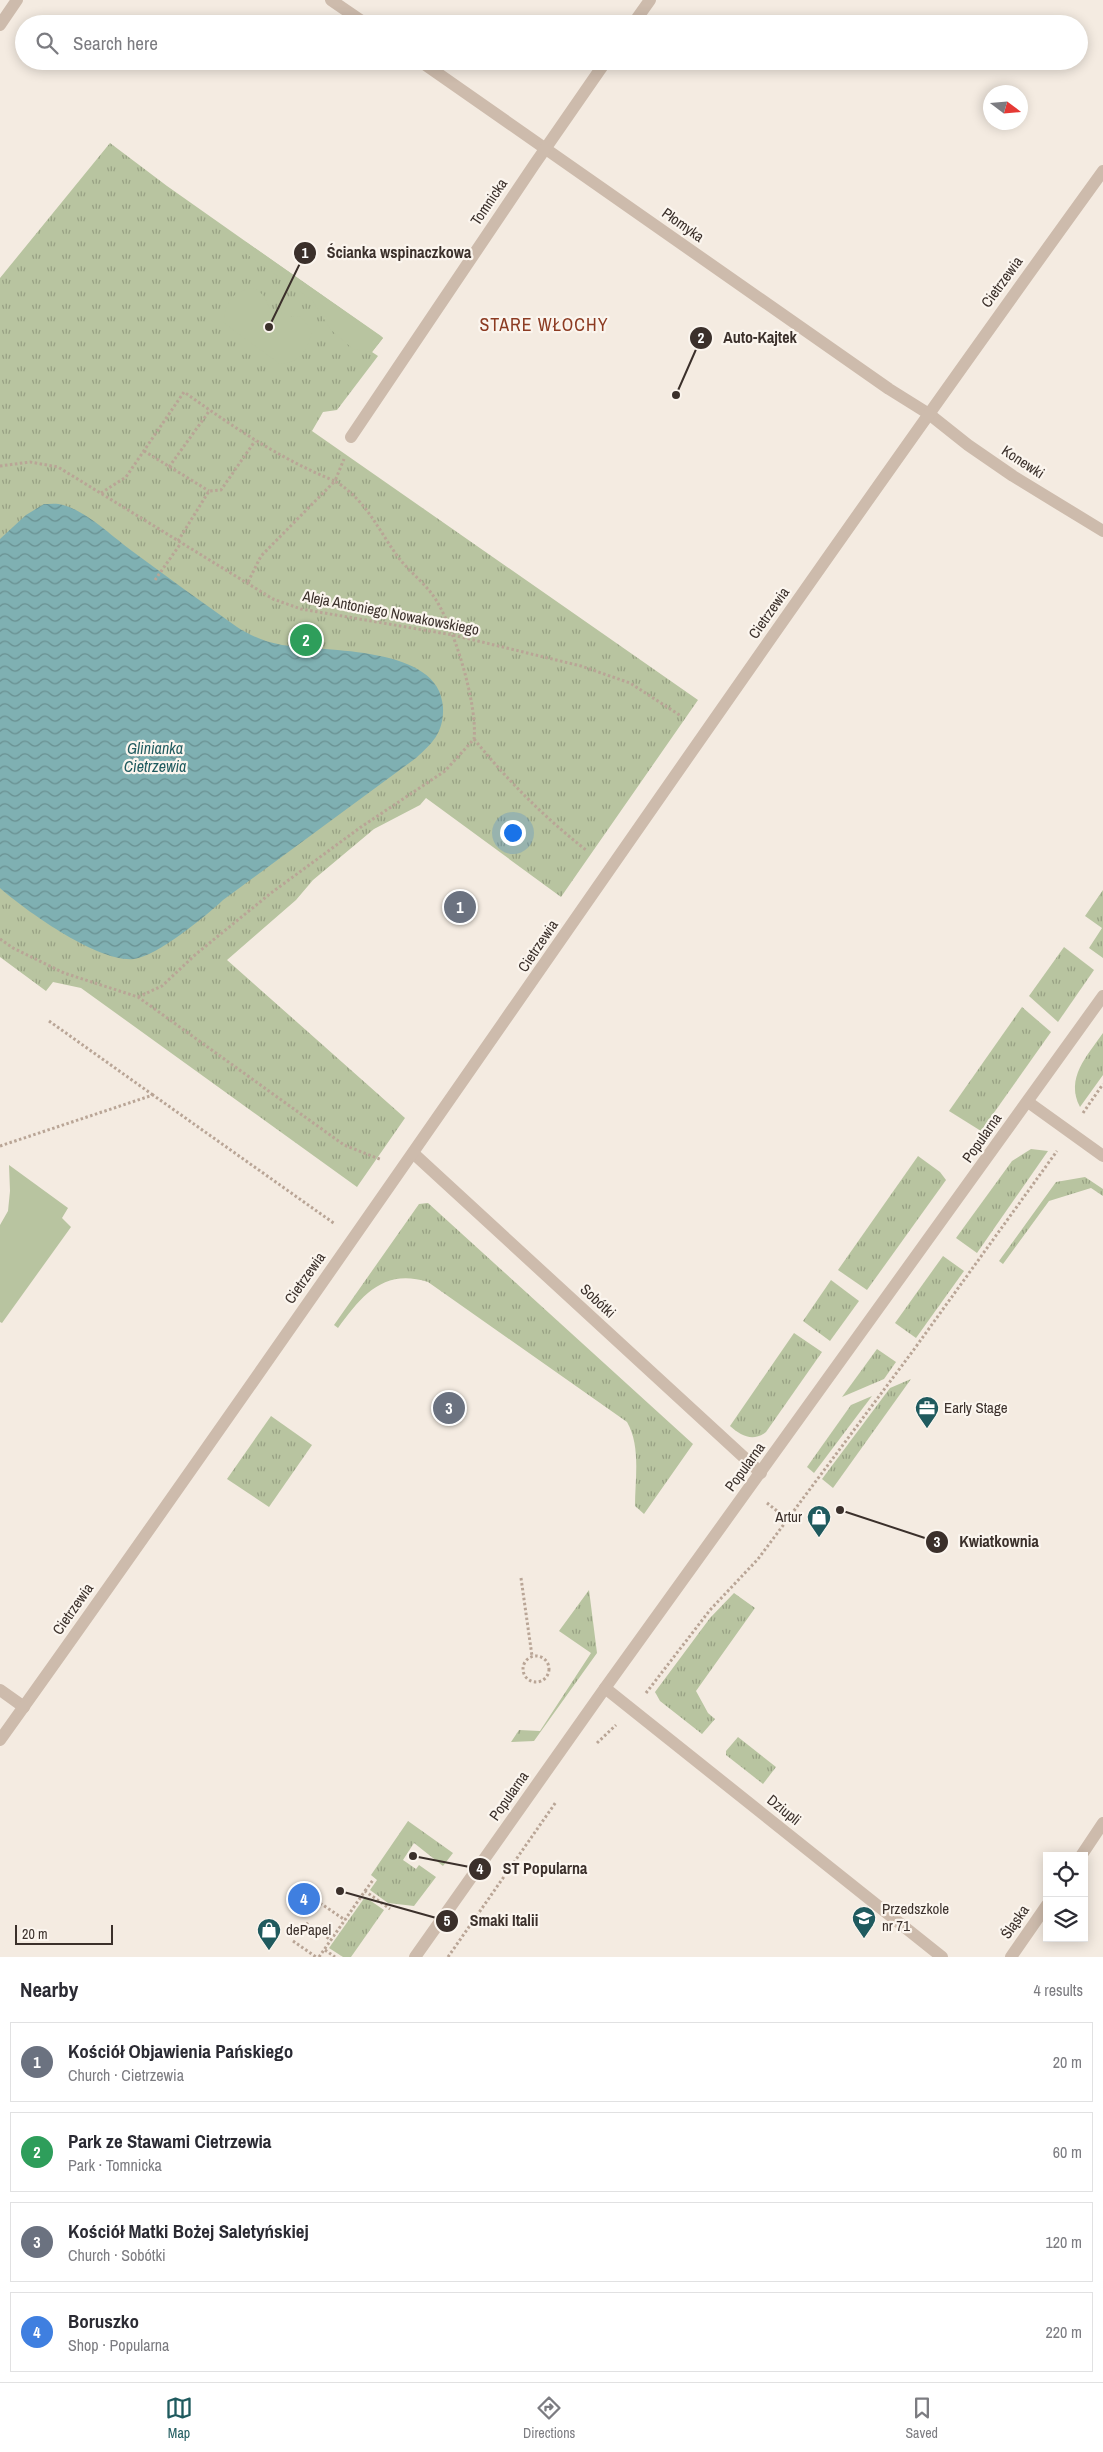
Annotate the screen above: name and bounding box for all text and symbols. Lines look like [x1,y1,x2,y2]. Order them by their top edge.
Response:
search box [15,15,1088,70]
icon: search [33,29,61,57]
text: Search here [73,30,158,56]
north arrow [983,85,1028,130]
street label: Tomnicka [465,174,512,229]
street label: Płomyka [658,202,709,247]
callout: Ścianka wspinaczkowa [292,237,481,268]
text: Ścianka wspinaczkowa [327,241,472,263]
text: 1 [302,242,309,263]
street label: Cietrzewia [976,252,1027,312]
district label: STARE WŁOCHY [479,312,609,337]
callout: Auto-Kajtek [688,322,807,353]
text: Auto-Kajtek [723,326,798,348]
text: 2 [698,327,705,348]
street label: Konewki [998,440,1049,483]
street label: Cietrzewia [743,582,794,643]
street label: Aleja Antoniego Nowakowskiego [300,585,481,640]
pin: 2 [290,621,322,659]
water label: Glinianka Cietrzewia [124,737,186,777]
your location [500,820,526,846]
pin: 1 [444,888,476,926]
street label: Cietrzewia [512,915,563,976]
street label: Popularna [957,1109,1006,1167]
street label: Cietrzewia [279,1247,330,1308]
street label: Sobótki [576,1279,621,1323]
pin: 3 [433,1389,465,1427]
office icon: Early Stage [914,1395,940,1429]
place label: Early Stage [944,1397,1008,1418]
street label: Popularna [720,1438,770,1496]
shop icon: Artur [806,1504,832,1538]
place label: Artur [774,1506,802,1527]
callout: Kwiatkownia [925,1526,1049,1557]
text: Kwiatkownia [959,1530,1039,1552]
text: 3 [934,1531,941,1552]
street label: Cietrzewia [47,1578,98,1639]
street label: Popularna [484,1767,533,1825]
street label: Dziupli [763,1789,806,1830]
map controls [1043,1852,1088,1942]
button: locate [1043,1852,1088,1897]
callout: ST Popularna [468,1853,597,1884]
text: ST Popularna [503,1857,588,1879]
text: 4 [477,1858,484,1879]
pin: 4 [288,1880,320,1918]
button: layers [1043,1897,1088,1942]
place label: Przedszkole nr 71 [882,1898,949,1936]
street label: Śląska [995,1900,1034,1943]
callout: Smaki Italii [435,1905,548,1936]
school or university icon: Przedszkole nr 71 [851,1905,877,1939]
text: Smaki Italii [470,1909,538,1931]
text: 5 [444,1910,451,1931]
shop icon: dePapel [256,1917,282,1951]
place label: dePapel [286,1919,331,1940]
scale bar [15,1922,112,1945]
text: 20 m [22,1925,48,1943]
text: Nearby [20,1975,78,2004]
text: 4 results [1033,1979,1083,2001]
text: Kościół Objawienia Pańskiego [68,2038,293,2064]
text: 1 [33,2051,41,2073]
text: 20 m [1053,2051,1082,2073]
text: Church · Cietrzewia [68,2064,184,2086]
text: Park ze Stawami Cietrzewia [68,2128,272,2154]
text: 2 [33,2141,41,2163]
text: 60 m [1053,2141,1082,2163]
text: Park · Tomnicka [68,2154,162,2176]
text: Kościół Matki Bożej Saletyńskiej [68,2218,309,2244]
text: 3 [33,2231,41,2253]
text: 120 m [1046,2231,1082,2253]
text: Church · Sobótki [68,2244,166,2266]
text: Boruszko [68,2308,139,2334]
text: 4 [33,2321,41,2343]
text: 220 m [1046,2321,1082,2343]
text: Shop · Popularna [68,2334,169,2356]
tab: Map [165,2394,193,2442]
tab: Directions [523,2394,575,2442]
tab: Saved [905,2394,938,2442]

